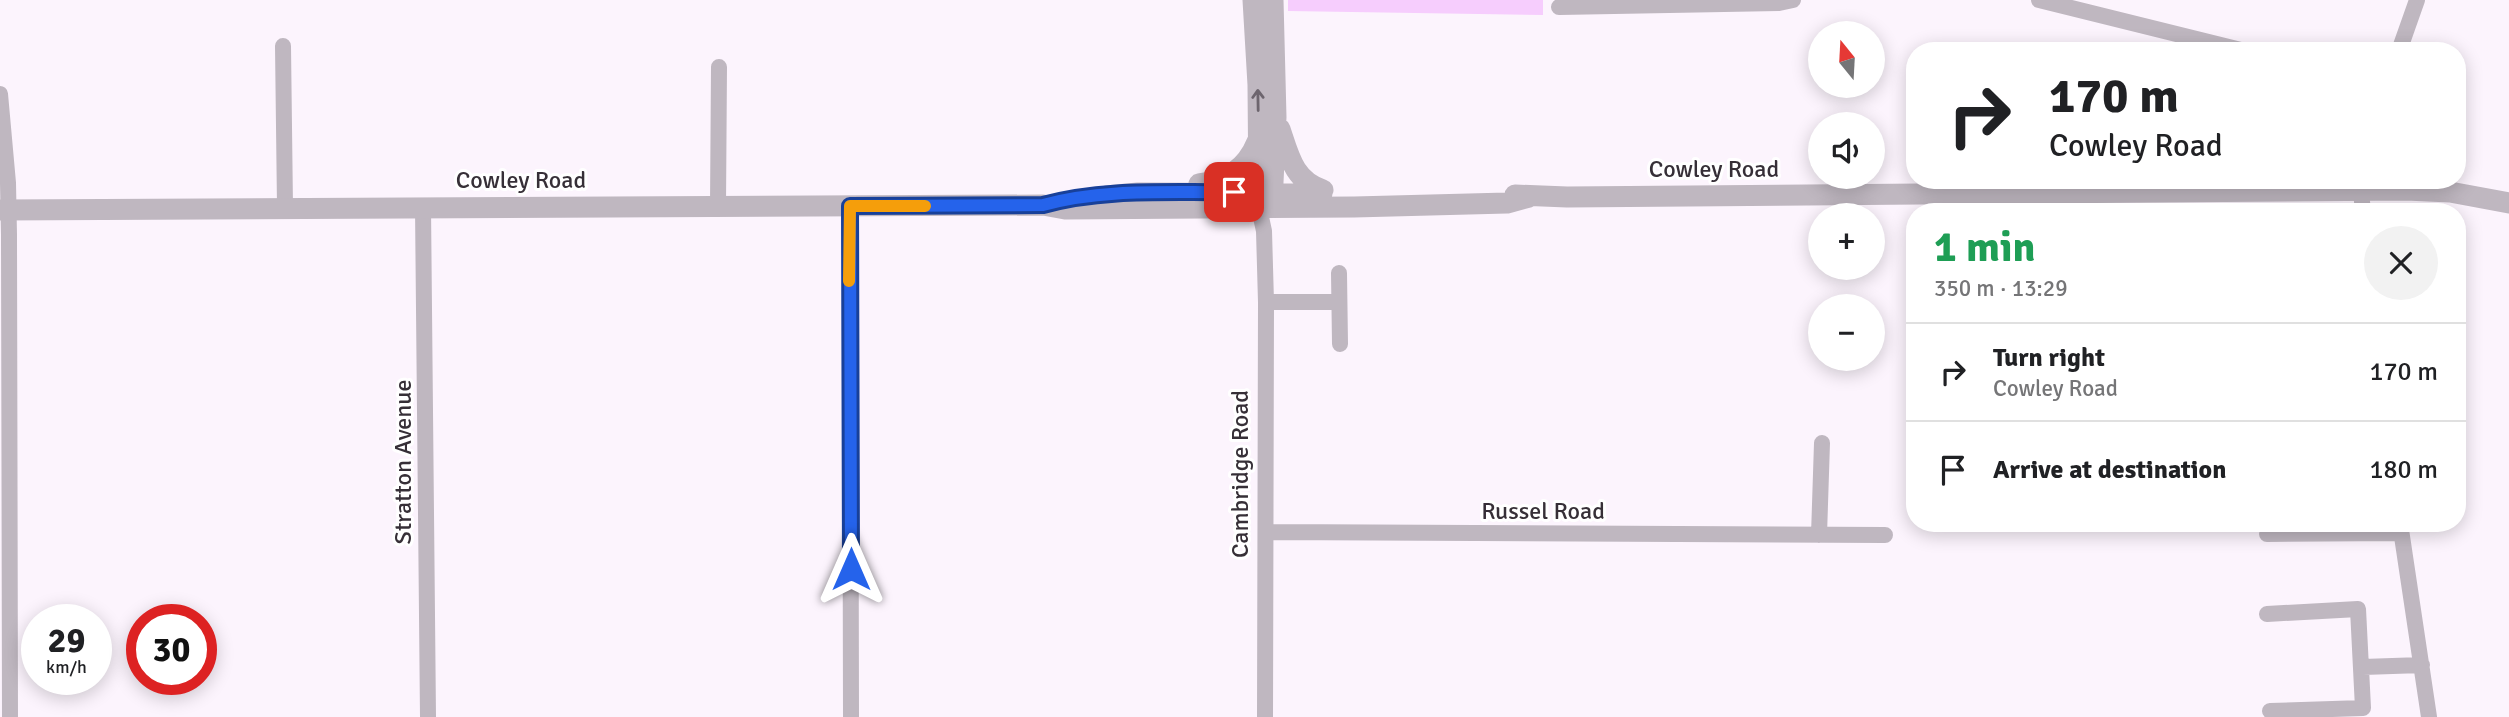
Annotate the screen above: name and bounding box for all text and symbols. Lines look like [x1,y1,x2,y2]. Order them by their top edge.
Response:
north arrow [1808,21,1885,98]
map controls [1808,21,1885,371]
text: 170 m [2049,66,2179,126]
icon: right [1934,70,2025,161]
one-way arrow [1251,88,1265,111]
button: sound [1808,112,1885,189]
text: Cowley Road [2049,126,2223,165]
street label: Cowley Road [1649,154,1779,184]
pin [1204,162,1264,222]
street label: Cowley Road [456,165,586,195]
icon: arrive [1215,173,1253,211]
button: + [1808,203,1885,280]
text: 1 min [1934,222,2035,273]
button: close [2364,226,2438,300]
text: 350 m · 13:29 [1934,274,2068,303]
button: − [1808,294,1885,371]
text: Turn right [1993,342,2105,374]
icon: right [1934,353,1972,391]
text: 170 m [2369,356,2438,388]
text: Cowley Road [1993,374,2118,403]
street label: Stratton Avenue [388,380,418,544]
street label: Cambridge Road [1225,390,1255,558]
icon: arrive [1934,451,1972,489]
text: Arrive at destination [1993,454,2226,486]
text: 180 m [2369,454,2438,486]
street label: Russel Road [1481,496,1605,526]
position arrow [814,532,888,606]
speed limit sign: 30 [126,604,217,695]
text: 29 [48,619,85,662]
text: km/h [46,656,87,678]

